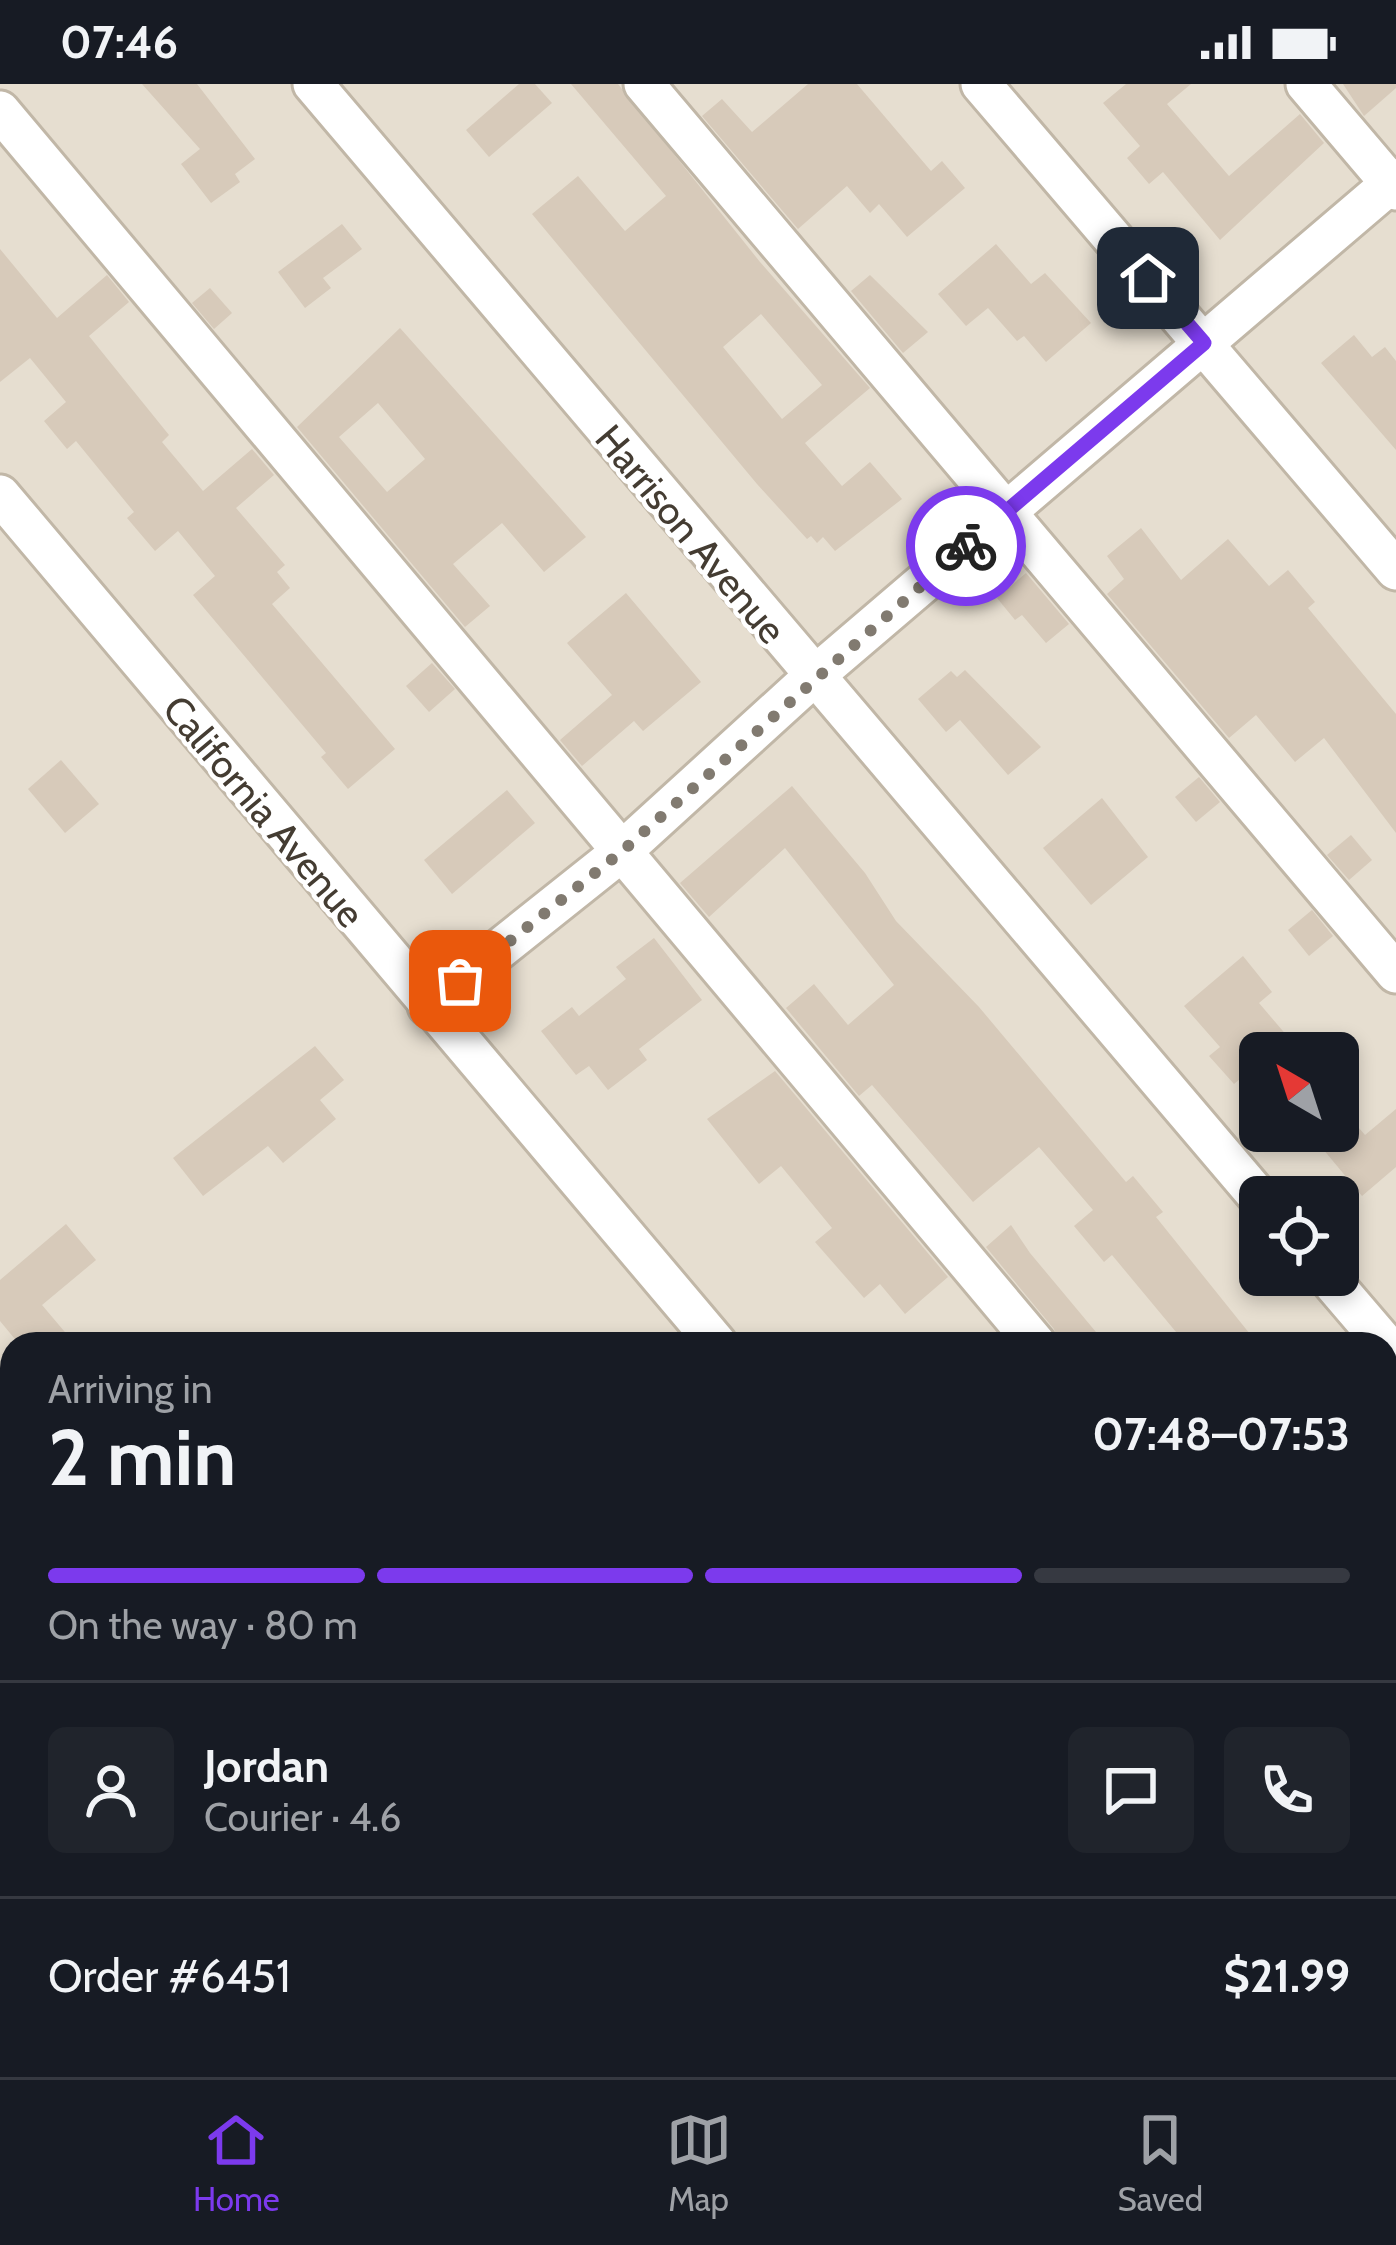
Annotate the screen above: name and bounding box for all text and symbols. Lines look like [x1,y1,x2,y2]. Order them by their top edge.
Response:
text: 07:46 [60,15,178,69]
pin [1097,227,1199,329]
icon: home [1115,245,1181,311]
street label: Harrison Avenue [586,415,796,653]
courier [906,486,1026,606]
icon: bike [933,513,999,579]
street label: California Avenue [153,685,375,937]
pin [409,930,511,1032]
icon: bag [427,948,493,1014]
north arrow [1239,1032,1359,1152]
map controls [1239,1032,1359,1296]
button: locate [1239,1176,1359,1296]
text: Arriving in [48,1365,212,1413]
text: 07:48–07:53 [1092,1407,1350,1461]
text: 2 min [48,1410,236,1505]
text: On the way · 80 m [48,1601,358,1649]
button: person [48,1727,174,1853]
button: chat [1068,1727,1194,1853]
button: phone [1224,1727,1350,1853]
text: Jordan [204,1739,329,1793]
text: Courier · 4.6 [204,1793,401,1841]
text: Order #6451 [48,1949,291,2003]
text: $21.99 [1224,1949,1350,2003]
tab: Home [193,2107,280,2219]
tab: Map [666,2107,732,2219]
tab: Saved [1117,2107,1203,2219]

